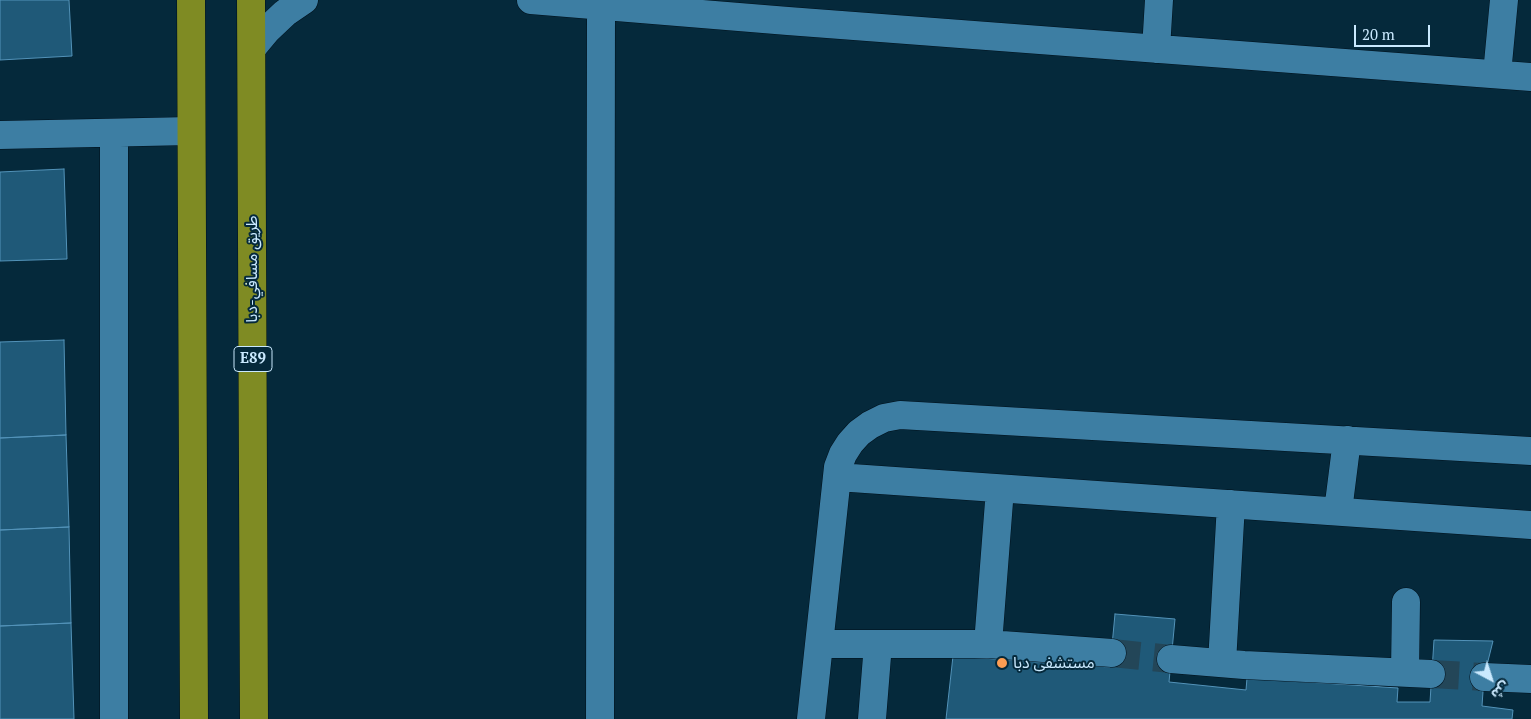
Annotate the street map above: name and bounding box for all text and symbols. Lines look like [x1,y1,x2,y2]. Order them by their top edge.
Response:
scale bar [1356,15,1432,47]
text: 20 m [1362,24,1395,44]
street label: طريق مسافي-دبا [242,215,262,323]
road number: E89 [234,346,272,372]
place label: مستشفى دبا [1013,653,1095,673]
north arrow [1466,654,1516,704]
marker: مستشفى دبا [995,656,1009,670]
text: ش [1488,677,1514,704]

